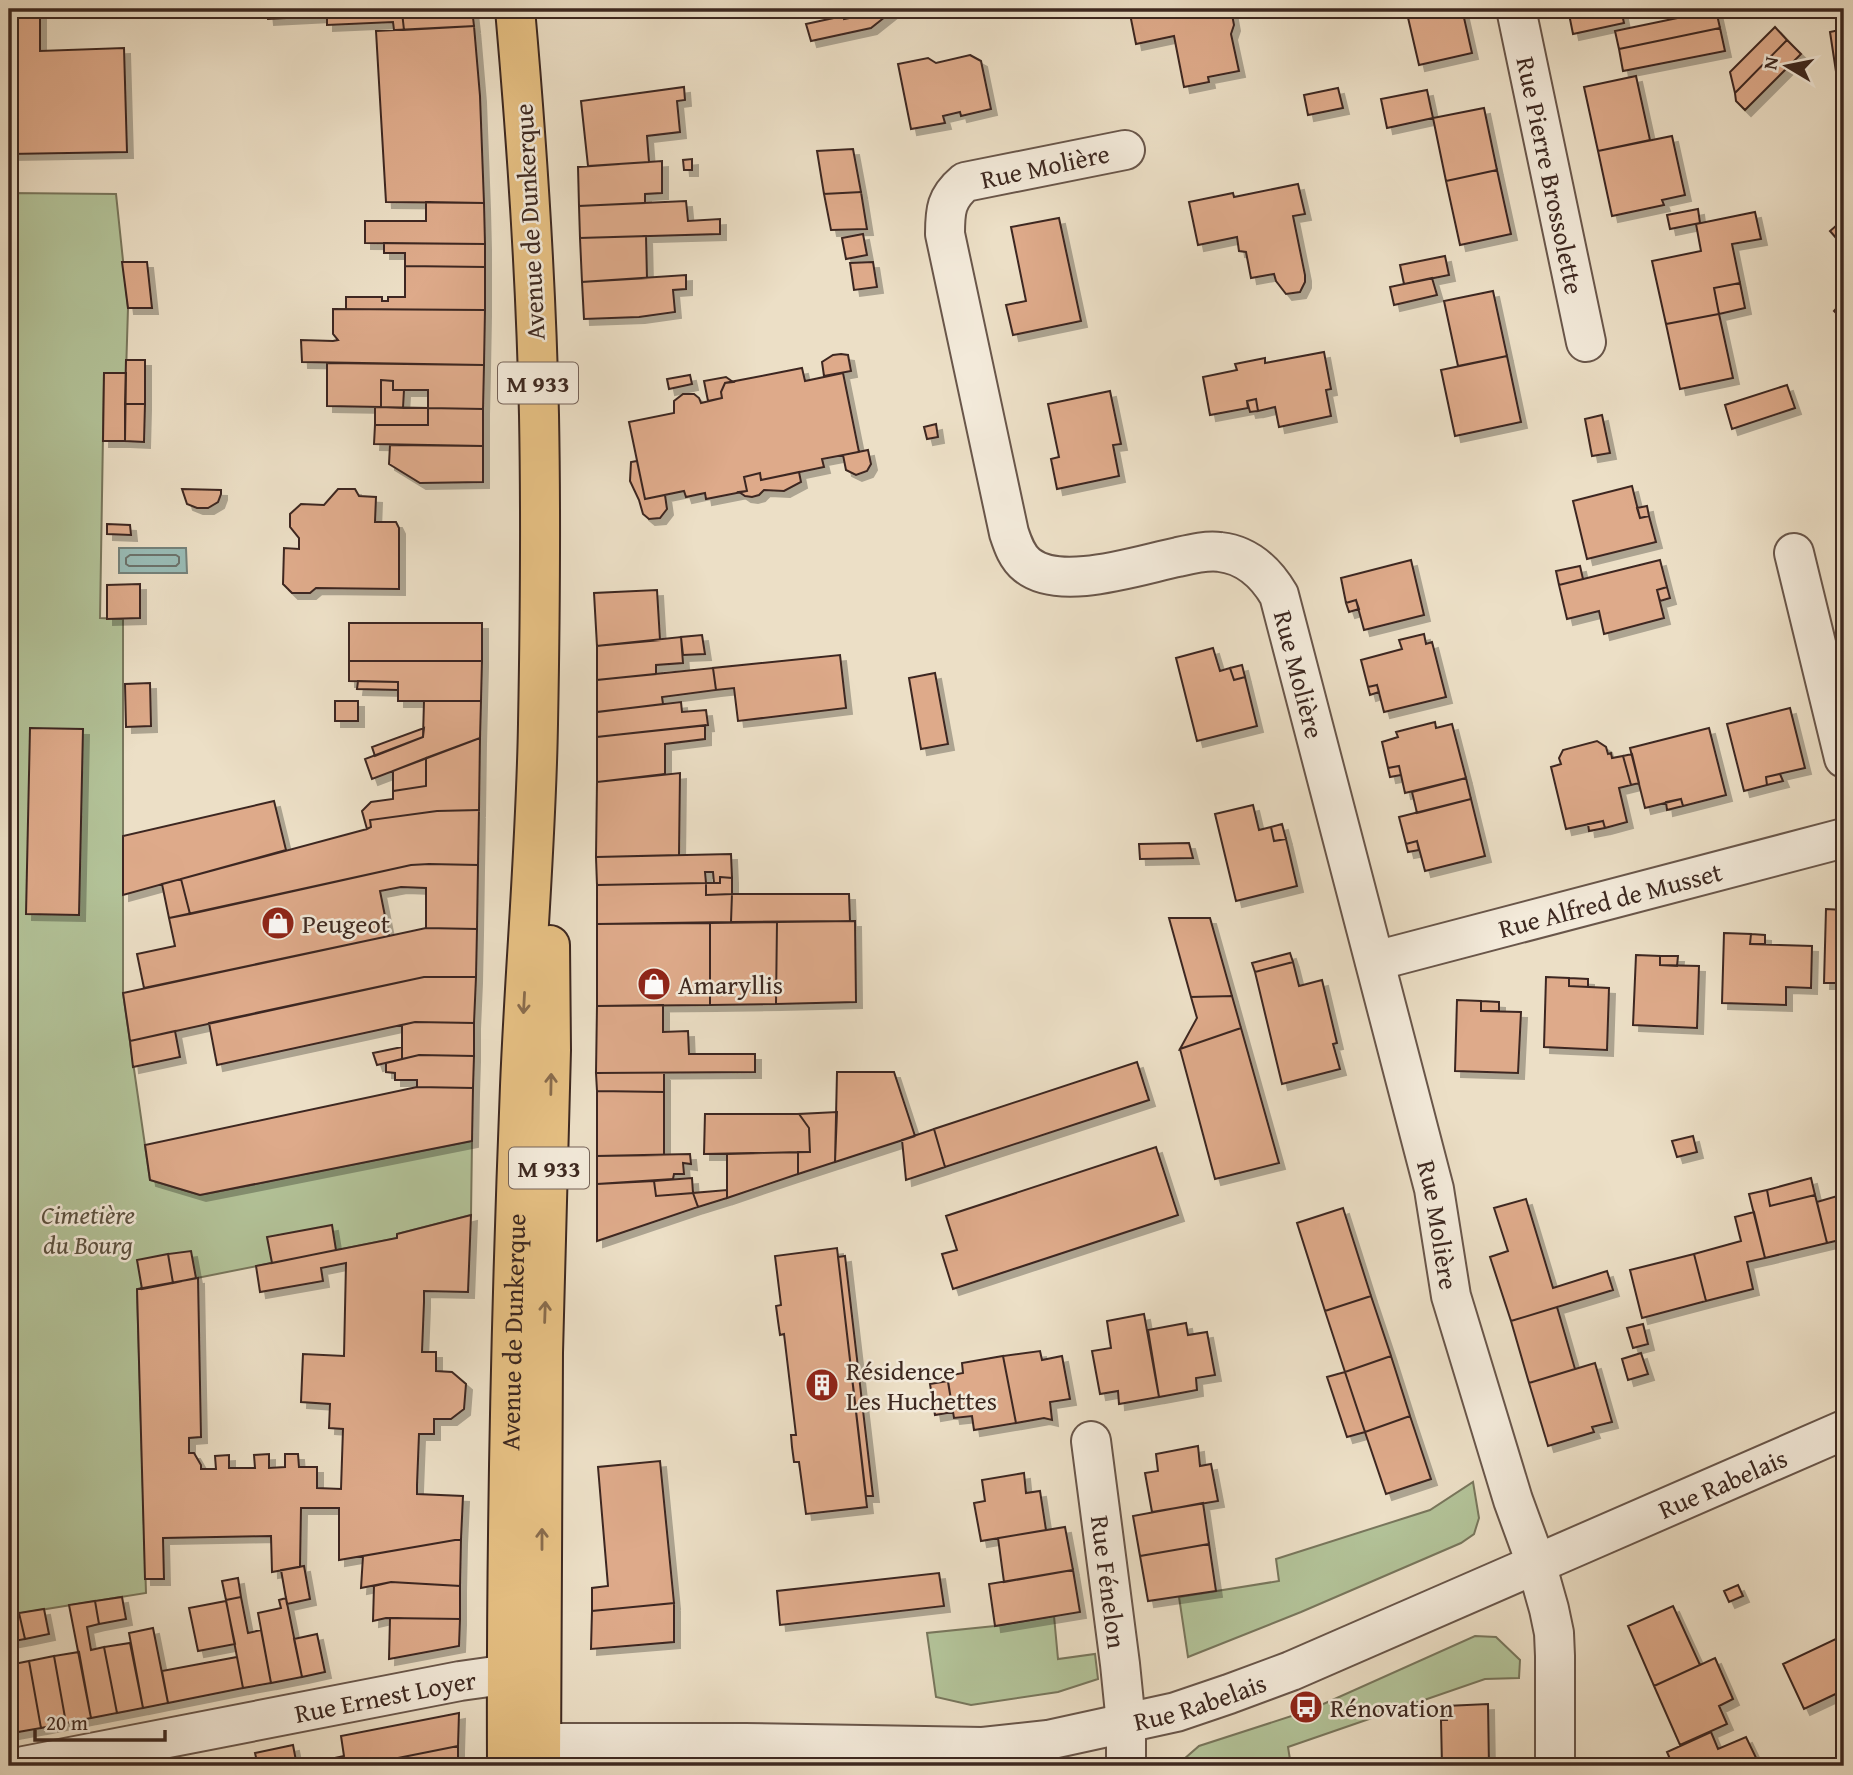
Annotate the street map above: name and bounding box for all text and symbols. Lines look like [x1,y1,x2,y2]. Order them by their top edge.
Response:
north arrow [1752,32,1822,102]
street label: Rue Pierre Brossolette [1507,53,1595,298]
text: N [1755,54,1785,72]
street label: Avenue de Dunkerque [503,103,555,341]
street label: Rue Molière [977,133,1113,199]
road number: M 933 [498,362,578,404]
street label: Rue Molière [1264,606,1335,742]
street label: Rue Alfred de Musset [1494,851,1726,947]
shop icon: Peugeot [259,904,297,942]
place label: Peugeot [302,904,390,943]
shop icon: Amaryllis [635,965,673,1003]
place label: Amaryllis [678,965,783,1004]
one-way arrow [518,991,531,1014]
one-way arrow [544,1073,557,1096]
road number: M 933 [509,1148,589,1188]
street label: Rue Molière [1408,1155,1469,1292]
park label: Cimetière du Bourg [41,1195,135,1264]
street label: Avenue de Dunkerque [490,1213,535,1451]
one-way arrow [538,1300,551,1323]
place label: Résidence Les Huchettes [846,1351,997,1420]
building icon: Résidence Les Huchettes [803,1366,841,1404]
street label: Rue Rabelais [1652,1438,1793,1528]
street label: Rue Fénelon [1081,1513,1137,1651]
one-way arrow [535,1528,549,1551]
street label: Rue Ernest Loyer [291,1659,479,1732]
street label: Rue Rabelais [1130,1662,1272,1740]
bus stop icon: Rénovation [1287,1688,1325,1726]
place label: Rénovation [1330,1688,1454,1727]
scale bar [35,1698,164,1742]
text: 20 m [46,1707,88,1738]

